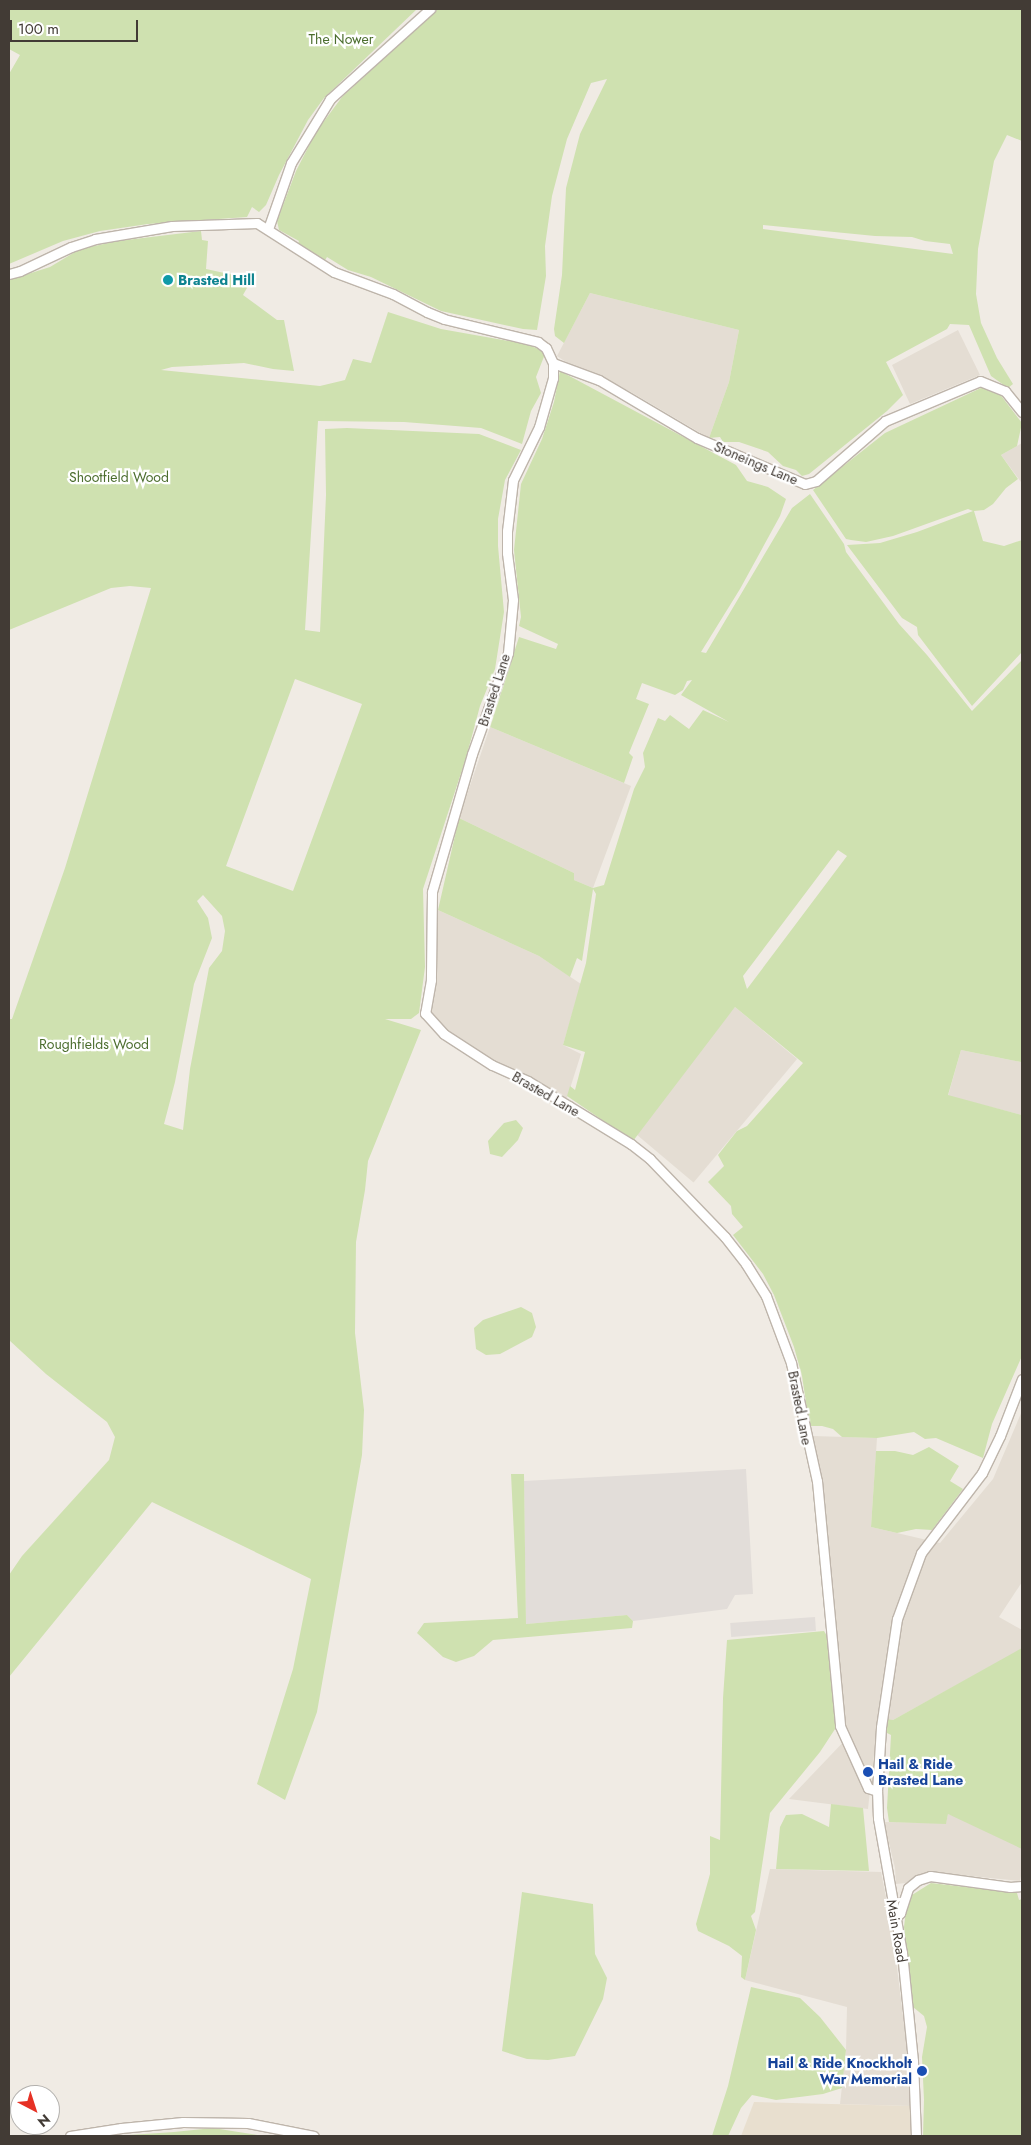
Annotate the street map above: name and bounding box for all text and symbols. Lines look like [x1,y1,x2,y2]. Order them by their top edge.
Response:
scale bar [12,10,140,42]
text: 100 m [18,18,59,40]
park label: The Nower [309,31,373,47]
place label: Brasted Hill [178,272,255,288]
marker: Brasted Hill [162,274,174,286]
street label: Stoneings Lane [711,438,801,488]
park label: Shootfield Wood [69,469,169,485]
street label: Brasted Lane [474,652,514,728]
park label: Roughfields Wood [39,1036,149,1052]
street label: Brasted Lane [509,1068,583,1120]
street label: Brasted Lane [785,1369,815,1447]
place label: Hail & Ride Brasted Lane [878,1756,963,1788]
marker: Hail & Ride Brasted Lane [862,1766,874,1778]
street label: Main Road [883,1898,911,1964]
place label: Hail & Ride Knockholt War Memorial [768,2055,912,2088]
marker: Hail & Ride Knockholt War Memorial [916,2065,928,2077]
north arrow [10,2085,60,2135]
text: N [33,2109,55,2132]

